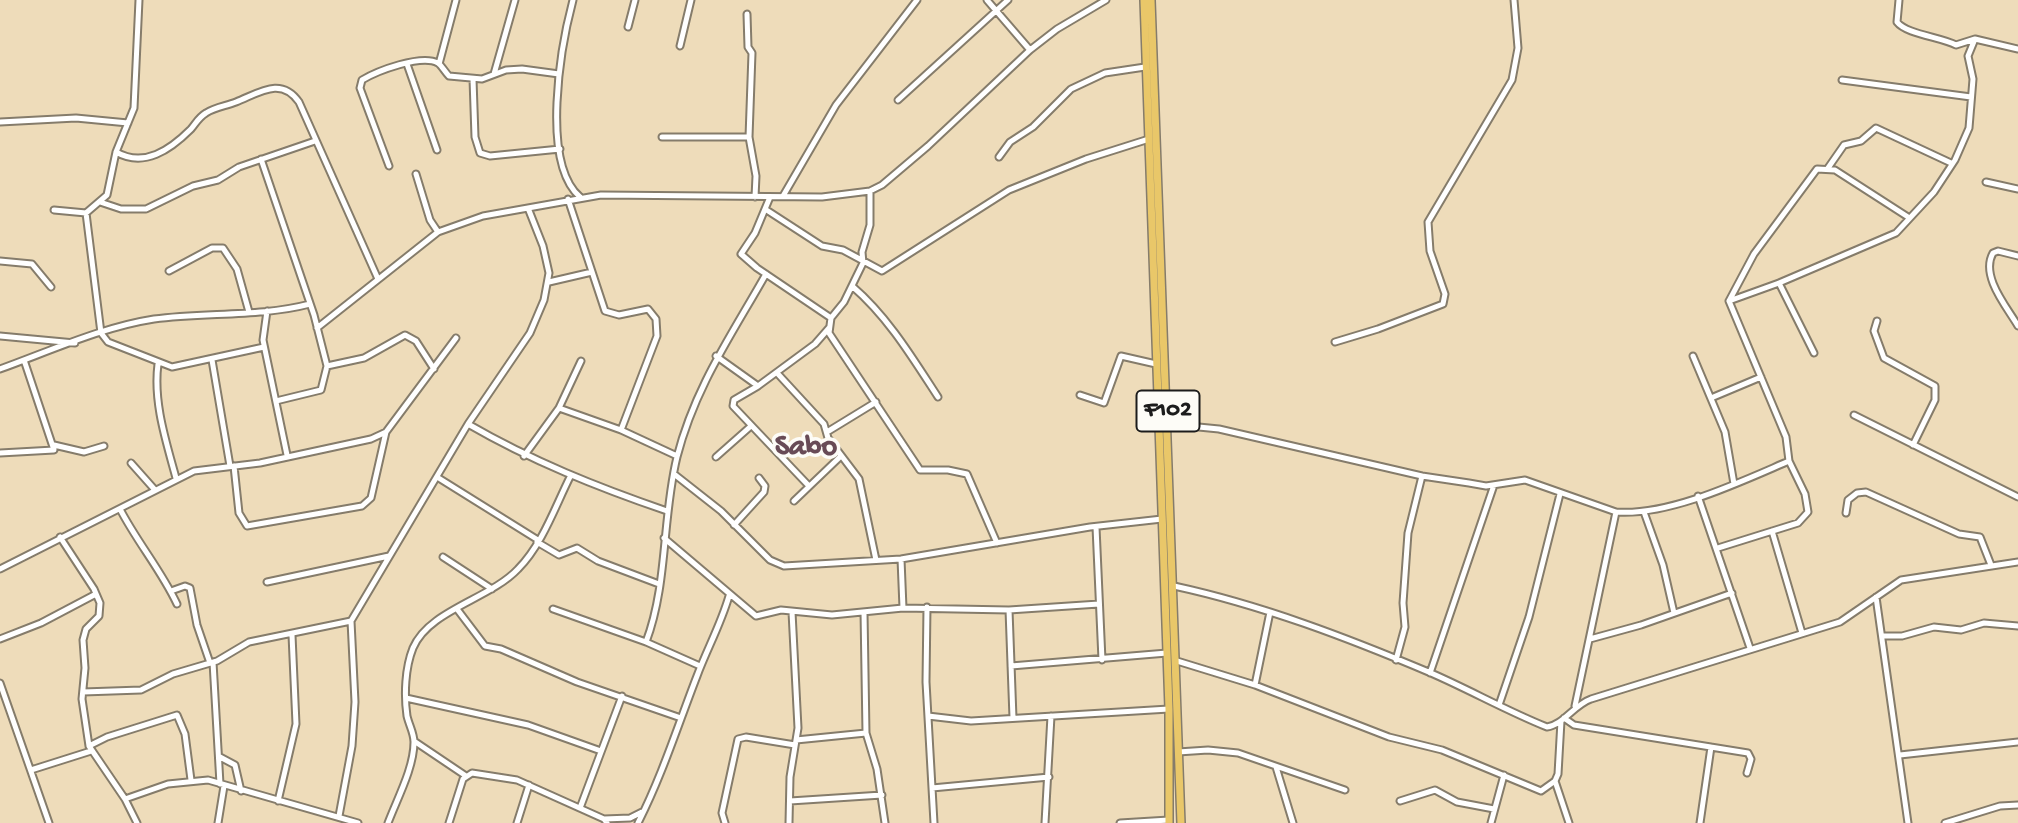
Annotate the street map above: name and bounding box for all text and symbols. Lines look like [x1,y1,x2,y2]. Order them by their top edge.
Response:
road number: F102 [1136,390,1200,432]
district label: Sabo [775,431,837,467]

